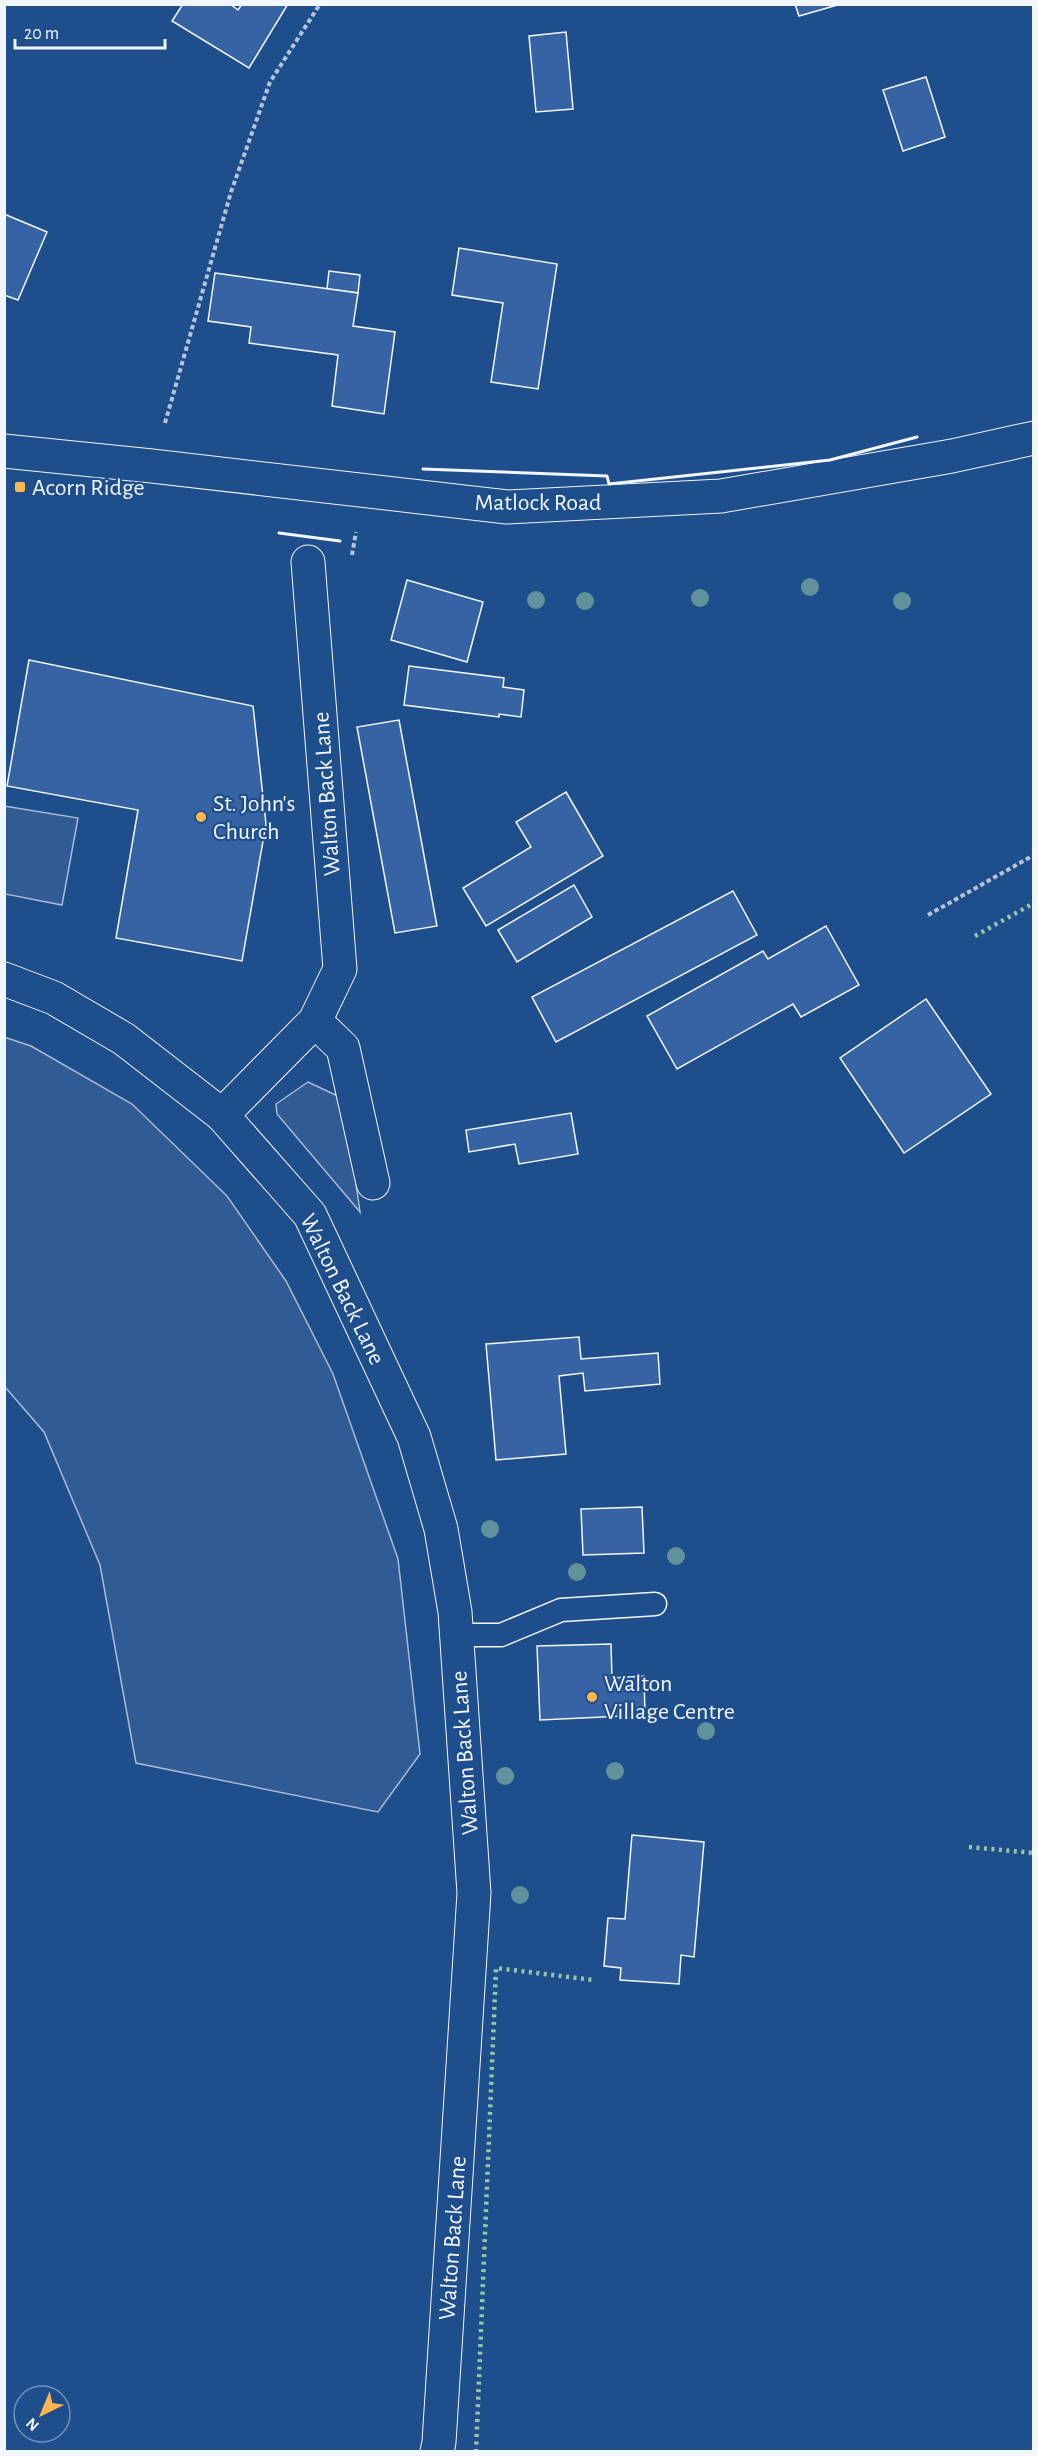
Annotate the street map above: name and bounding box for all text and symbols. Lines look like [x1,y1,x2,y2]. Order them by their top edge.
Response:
scale bar [15,12,165,50]
text: 20 m [24,25,59,43]
place label: Acorn Ridge [32,476,145,500]
marker: Acorn Ridge [13,480,27,494]
street label: Matlock Road [474,491,602,515]
street label: Walton Back Lane [309,711,345,877]
place label: St. John's Church [213,792,295,844]
marker: St. John's Church [194,810,208,824]
street label: Walton Back Lane [295,1210,389,1369]
street label: Walton Back Lane [447,1670,483,1836]
place label: Walton Village Centre [604,1672,735,1724]
marker: Walton Village Centre [585,1690,599,1704]
street label: Walton Back Lane [435,2155,471,2321]
north arrow [12,2384,72,2444]
text: N [23,2415,42,2434]

